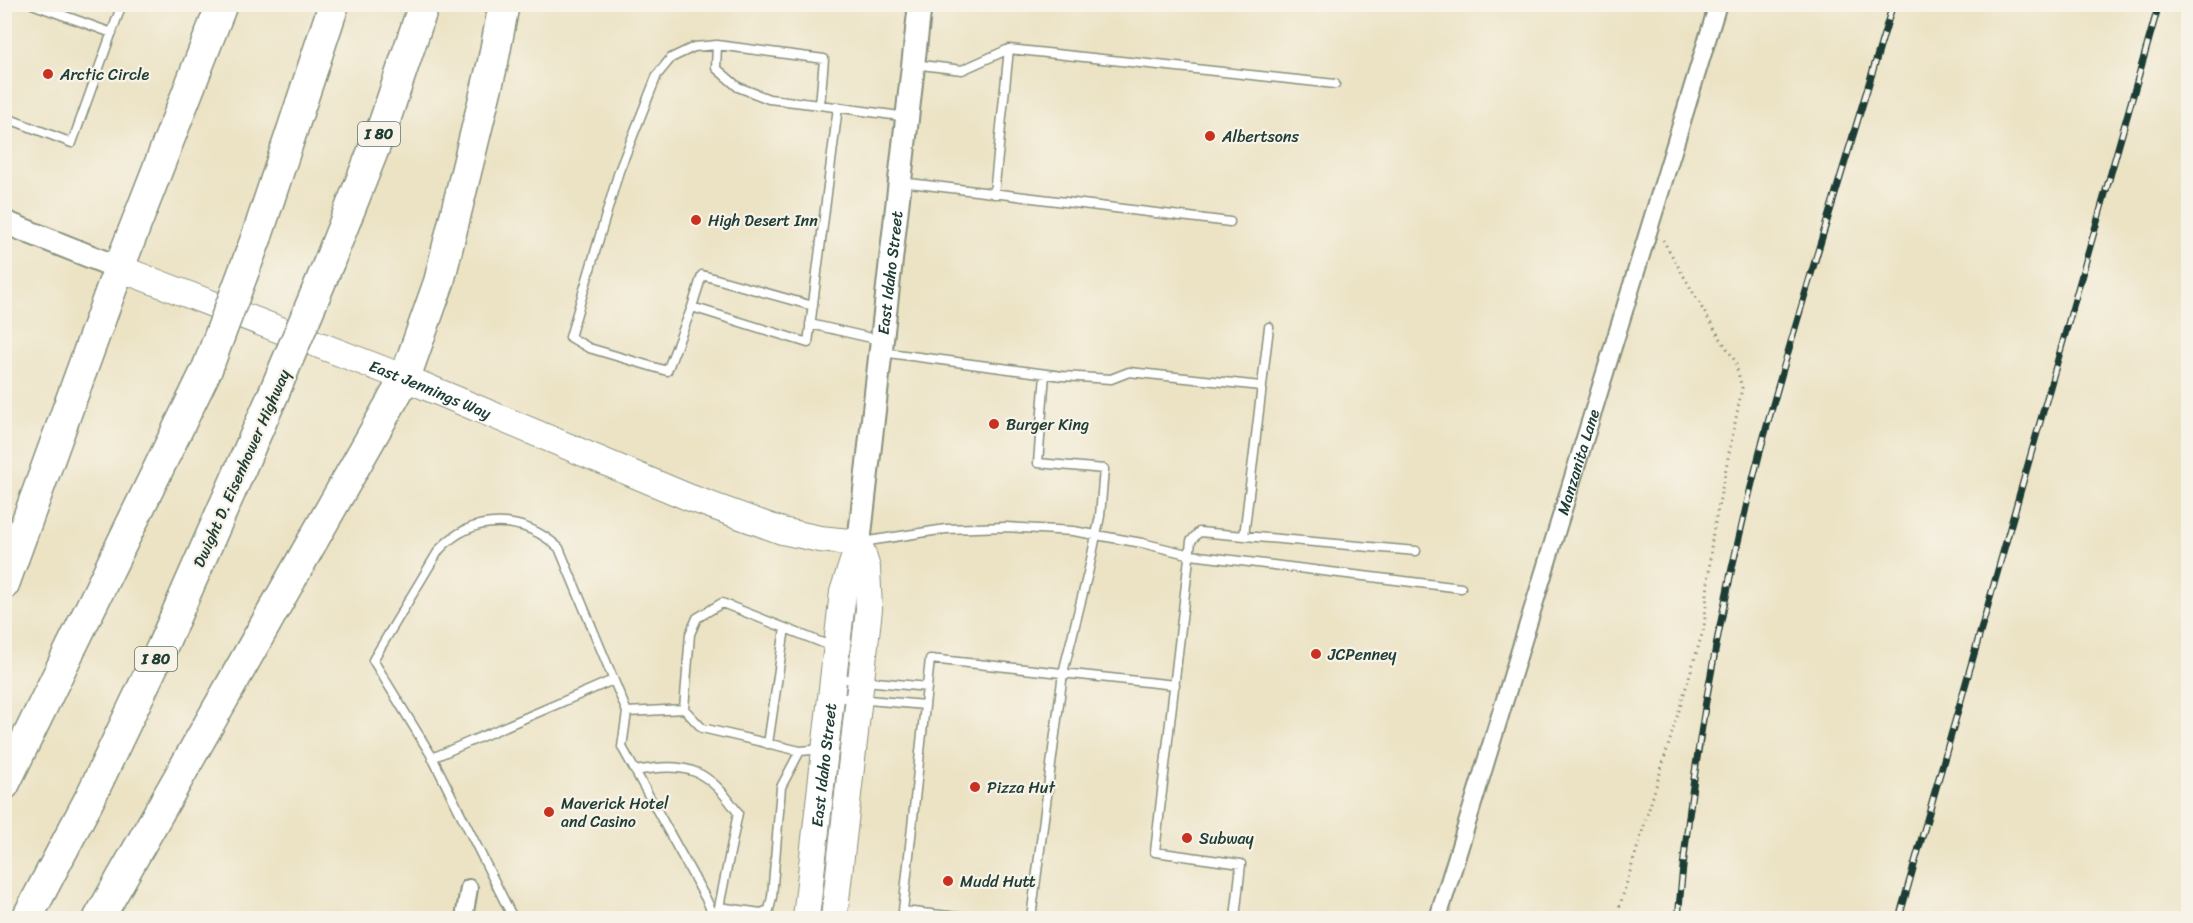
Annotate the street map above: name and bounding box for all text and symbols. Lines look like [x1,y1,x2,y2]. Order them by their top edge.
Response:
place label: Arctic Circle [59,60,150,89]
marker: Arctic Circle [41,67,55,81]
road number: I 80 [358,122,400,146]
place label: Albertsons [1221,122,1300,151]
marker: Albertsons [1203,129,1217,143]
place label: High Desert Inn [708,206,818,235]
street label: East Idaho Street [869,209,911,336]
marker: High Desert Inn [689,213,703,227]
street label: East Jennings Way [365,352,496,428]
street label: Dwight D. Eisenhower Highway [185,364,299,572]
street label: Manzanita Lane [1548,405,1608,519]
place label: Burger King [1006,410,1089,439]
marker: Burger King [987,417,1001,431]
place label: JCPenney [1327,640,1397,669]
road number: I 80 [135,647,177,671]
marker: JCPenney [1309,647,1323,661]
street label: East Idaho Street [802,702,845,829]
place label: Pizza Hut [987,773,1055,802]
marker: Pizza Hut [968,780,982,794]
place label: Maverick Hotel and Casino [561,789,669,836]
marker: Maverick Hotel and Casino [542,805,556,819]
place label: Subway [1199,824,1254,853]
marker: Subway [1180,831,1194,845]
place label: Mudd Hutt [960,867,1036,896]
marker: Mudd Hutt [941,874,955,888]

